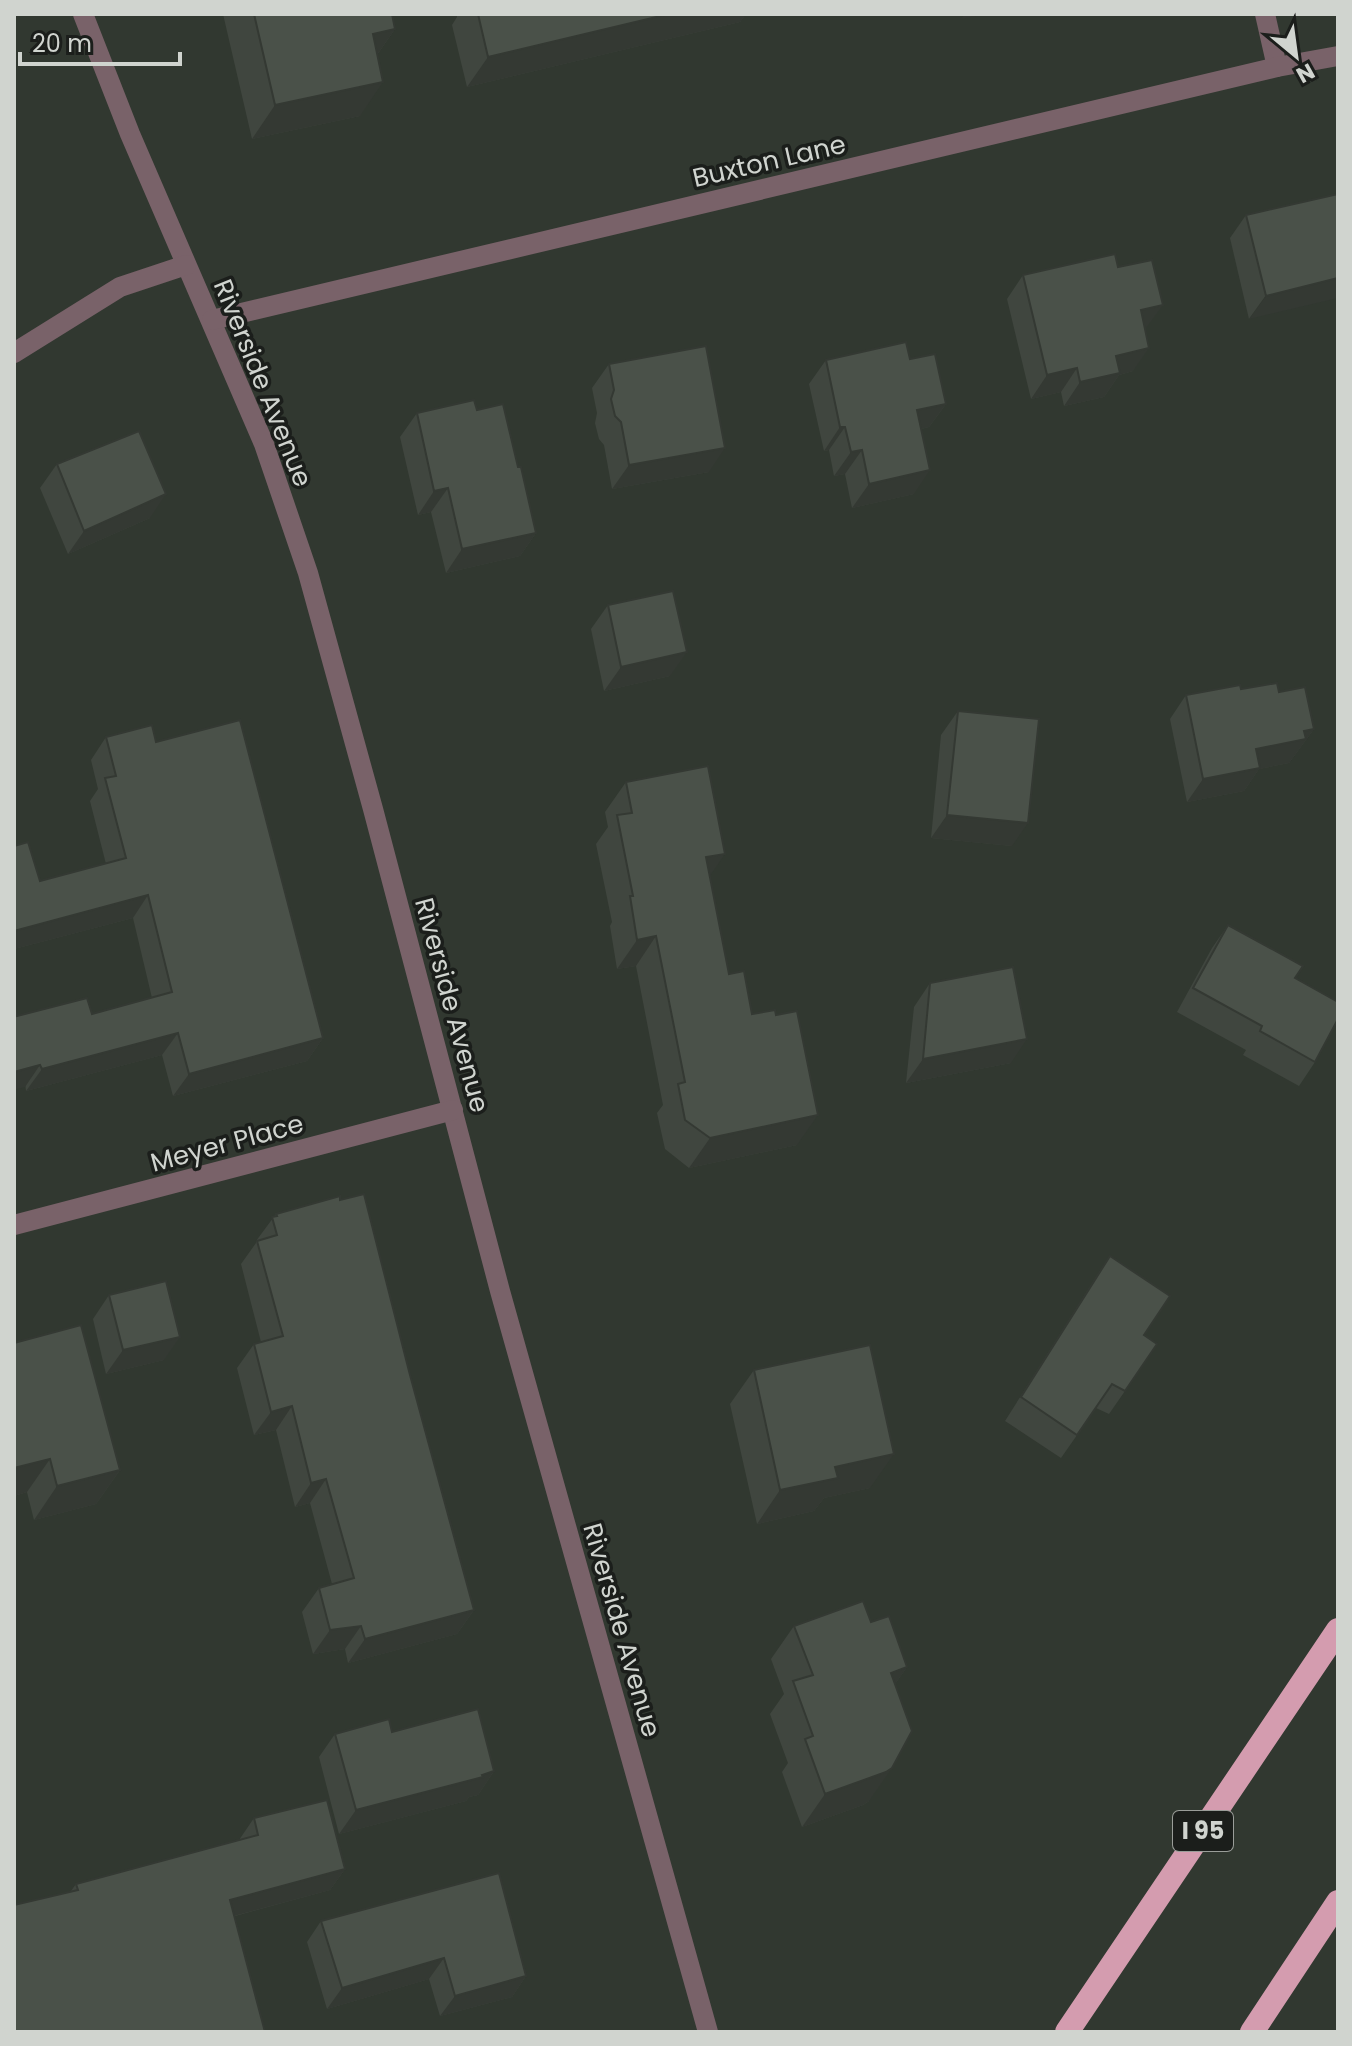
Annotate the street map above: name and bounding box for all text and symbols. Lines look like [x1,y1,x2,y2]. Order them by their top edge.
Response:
scale bar [20,16,180,66]
north arrow [1256,16,1336,96]
text: 20 m [32,27,92,60]
text: N [1291,55,1320,91]
street label: Buxton Lane [689,126,849,196]
street label: Riverside Avenue [205,274,321,492]
street label: Riverside Avenue [406,894,498,1116]
street label: Meyer Place [147,1105,307,1181]
street label: Riverside Avenue [574,1519,670,1741]
road number: I 95 [1173,1811,1233,1851]

